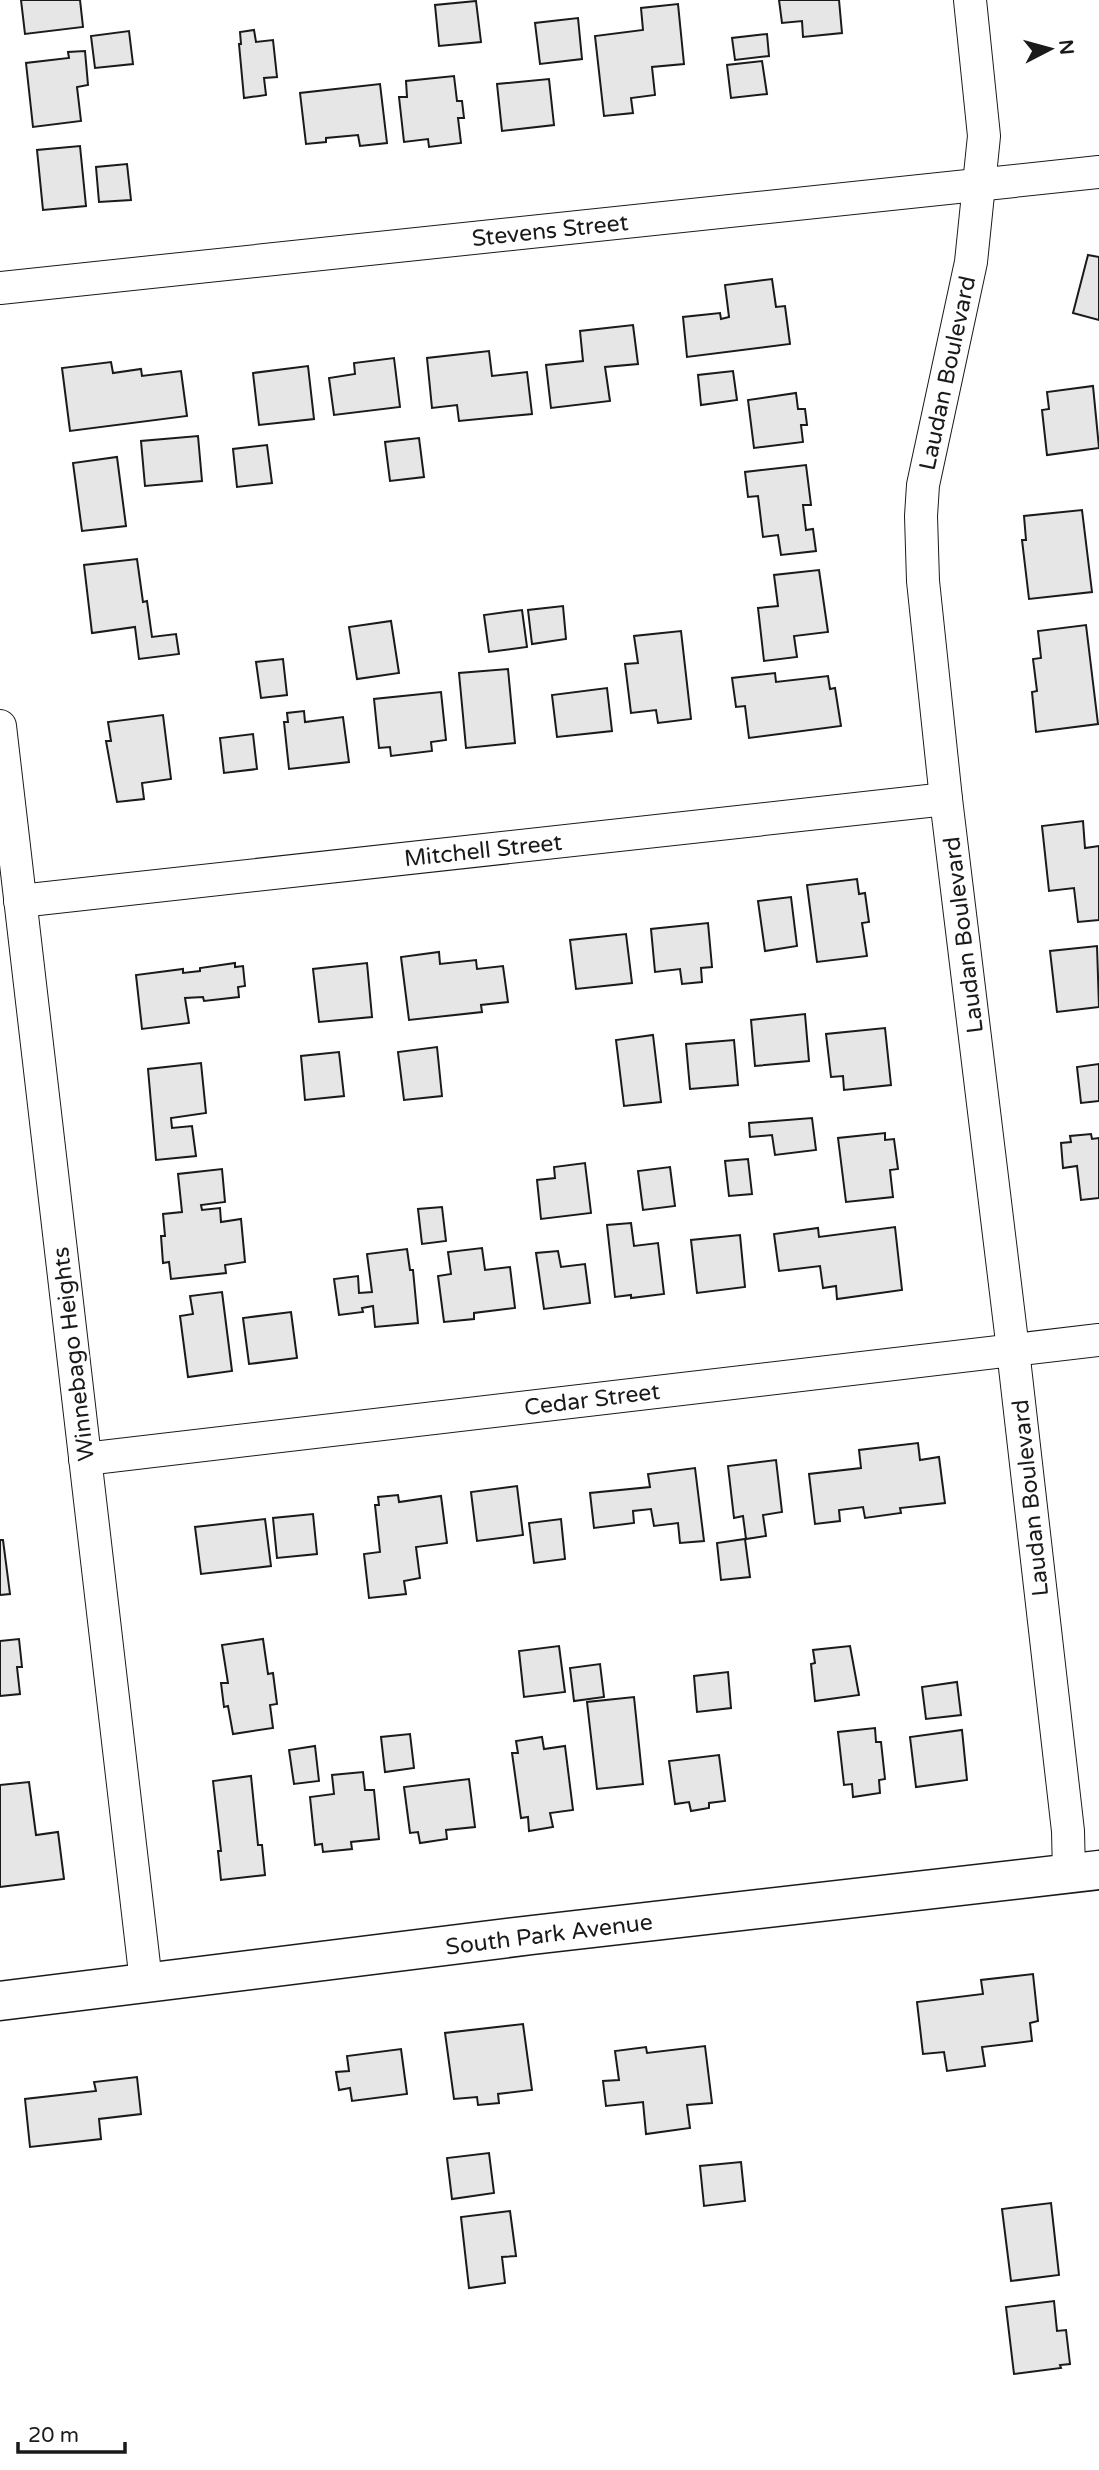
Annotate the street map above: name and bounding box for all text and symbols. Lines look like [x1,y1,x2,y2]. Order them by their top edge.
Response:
north arrow [1015,14,1085,84]
text: N [1054,39,1078,56]
street label: Stevens Street [471,209,630,253]
street label: Laudan Boulevard [914,273,982,473]
street label: Mitchell Street [403,829,564,873]
street label: Laudan Boulevard [938,835,990,1035]
street label: Winnebago Heights [47,1245,101,1463]
street label: Cedar Street [523,1378,662,1422]
street label: Laudan Boulevard [1007,1398,1055,1598]
street label: South Park Avenue [444,1908,654,1962]
scale bar [18,2410,124,2454]
text: 20 m [28,2423,79,2448]

